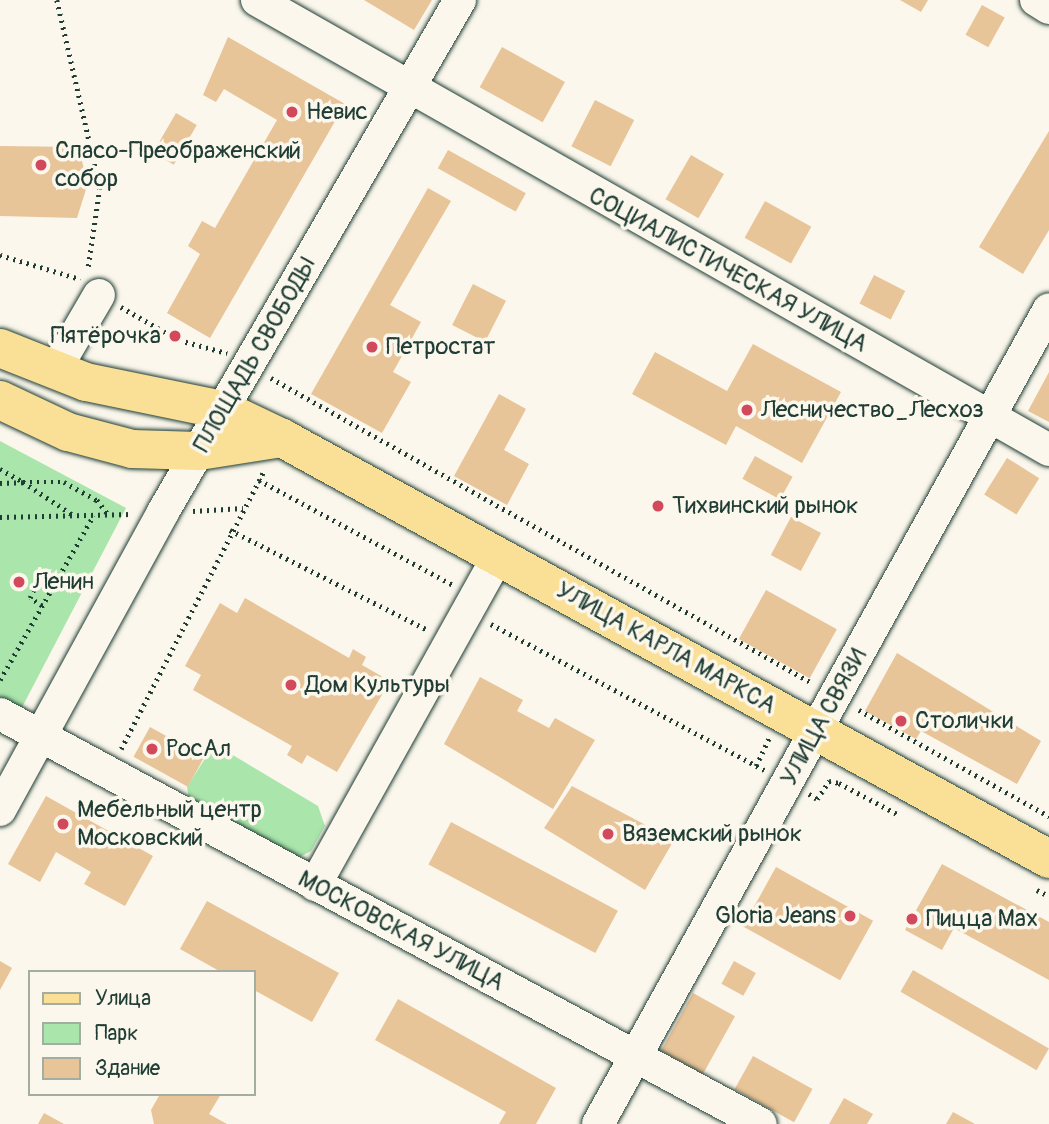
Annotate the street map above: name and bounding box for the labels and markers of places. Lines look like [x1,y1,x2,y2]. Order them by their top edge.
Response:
place label: Невис [306,98,368,126]
marker: Невис [284,104,300,120]
place label: Спасо-Преображенский собор [55,137,301,193]
marker: Спасо-Преображенский собор [33,157,49,173]
place label: Пятёрочка [50,322,161,350]
marker: Пятёрочка [167,328,183,344]
place label: Петростат [386,333,495,361]
marker: Петростат [364,339,380,355]
place label: Лесничество_Лесхоз [761,396,984,424]
marker: Лесничество_Лесхоз [739,402,755,418]
place label: Тихвинский рынок [672,492,858,520]
marker: Тихвинский рынок [650,498,666,514]
place label: Ленин [33,568,94,596]
marker: Ленин [11,574,27,590]
place label: Дом Культуры [305,671,450,699]
marker: Дом Культуры [283,677,299,693]
place label: Столички [915,707,1013,735]
marker: Столички [893,713,909,729]
place label: РосАл [166,735,231,763]
marker: РосАл [144,741,160,757]
place label: Мебельный центр Московский [77,796,262,852]
marker: Мебельный центр Московский [55,816,71,832]
place label: Вяземский рынок [622,820,802,848]
marker: Вяземский рынок [600,826,616,842]
place label: Gloria Jeans [715,902,836,930]
place label: Пицца Max [926,905,1038,933]
marker: Gloria Jeans [842,908,858,924]
marker: Пицца Max [904,911,920,927]

